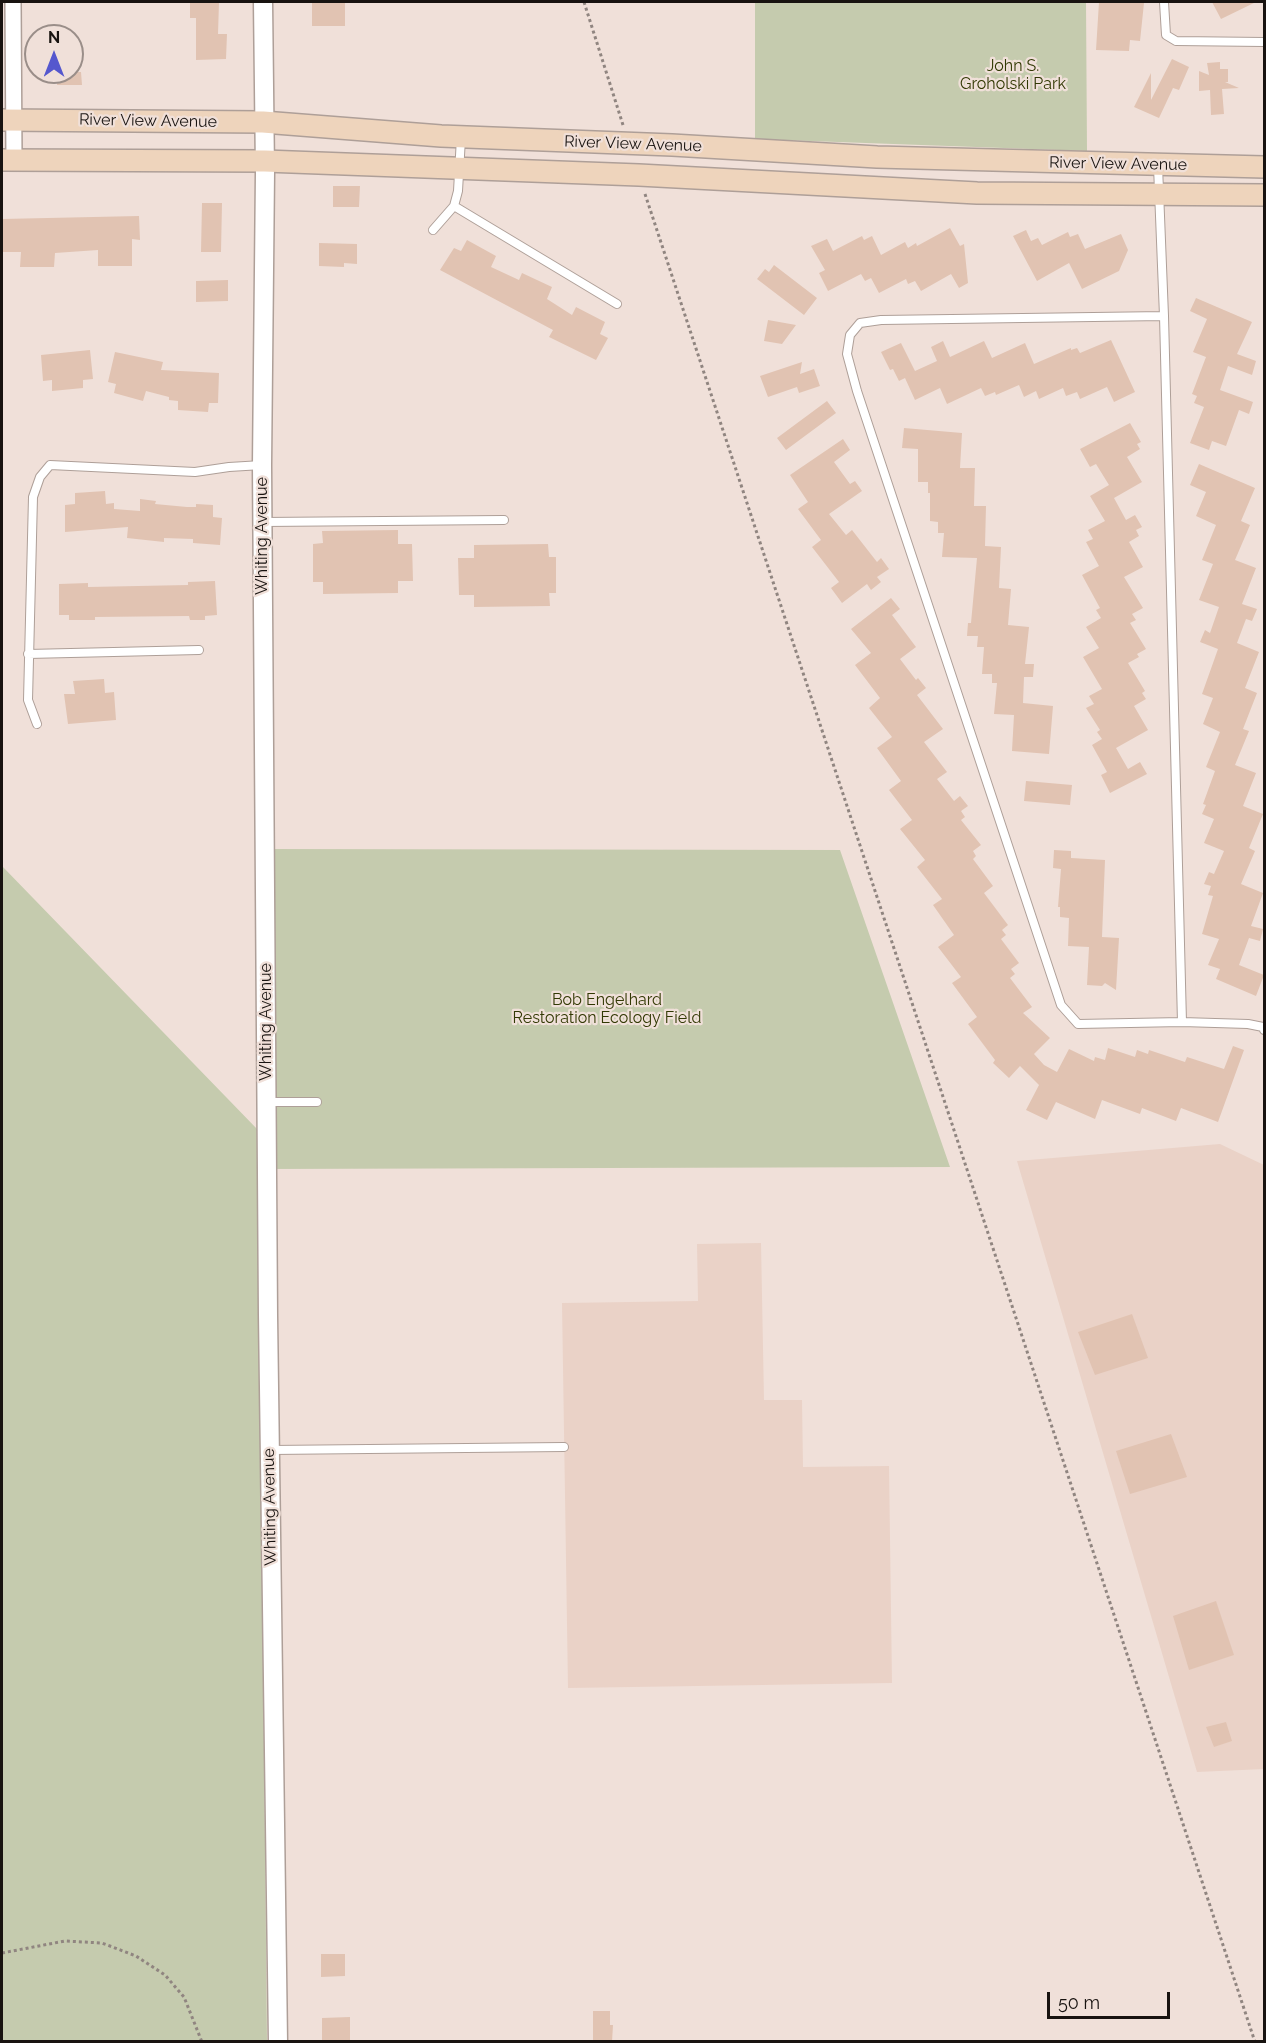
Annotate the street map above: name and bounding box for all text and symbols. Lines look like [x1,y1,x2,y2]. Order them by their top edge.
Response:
north arrow [24,24,84,84]
text: N [48,28,60,47]
park label: John S. Groholski Park [960,56,1066,94]
street label: River View Avenue [79,110,217,132]
street label: River View Avenue [564,132,702,156]
street label: River View Avenue [1049,153,1187,175]
street label: Whiting Avenue [252,477,272,595]
street label: Whiting Avenue [256,963,276,1081]
park label: Bob Engelhard Restoration Ecology Field [513,990,701,1028]
street label: Whiting Avenue [259,1448,281,1566]
scale bar [1050,1980,1173,2018]
text: 50 m [1058,1992,1100,2013]

